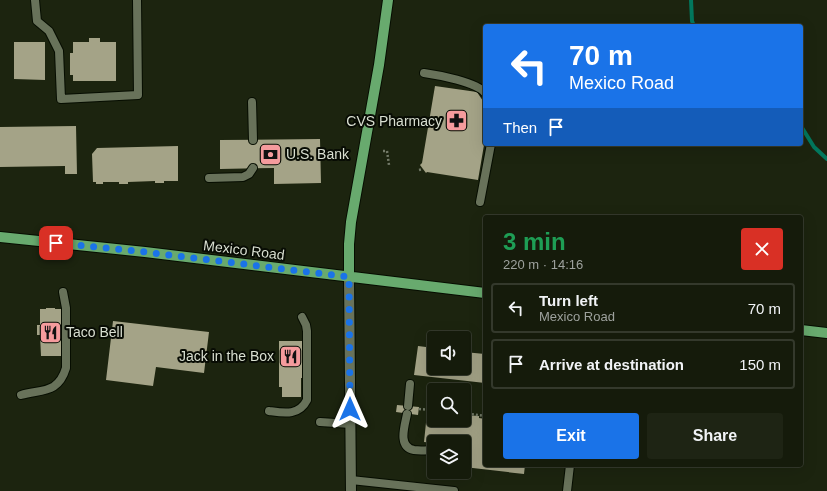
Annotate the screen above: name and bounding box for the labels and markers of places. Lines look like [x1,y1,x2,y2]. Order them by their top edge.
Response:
pharmacy icon: CVS Pharmacy [444,108,470,134]
place label: CVS Pharmacy [346,113,442,129]
bank icon: U.S. Bank [257,141,283,167]
place label: U.S. Bank [286,146,350,162]
pin [39,226,73,260]
restaurant icon: Taco Bell [37,319,63,345]
place label: Taco Bell [66,324,123,340]
restaurant icon: Jack in the Box [277,343,303,369]
place label: Jack in the Box [179,348,274,364]

